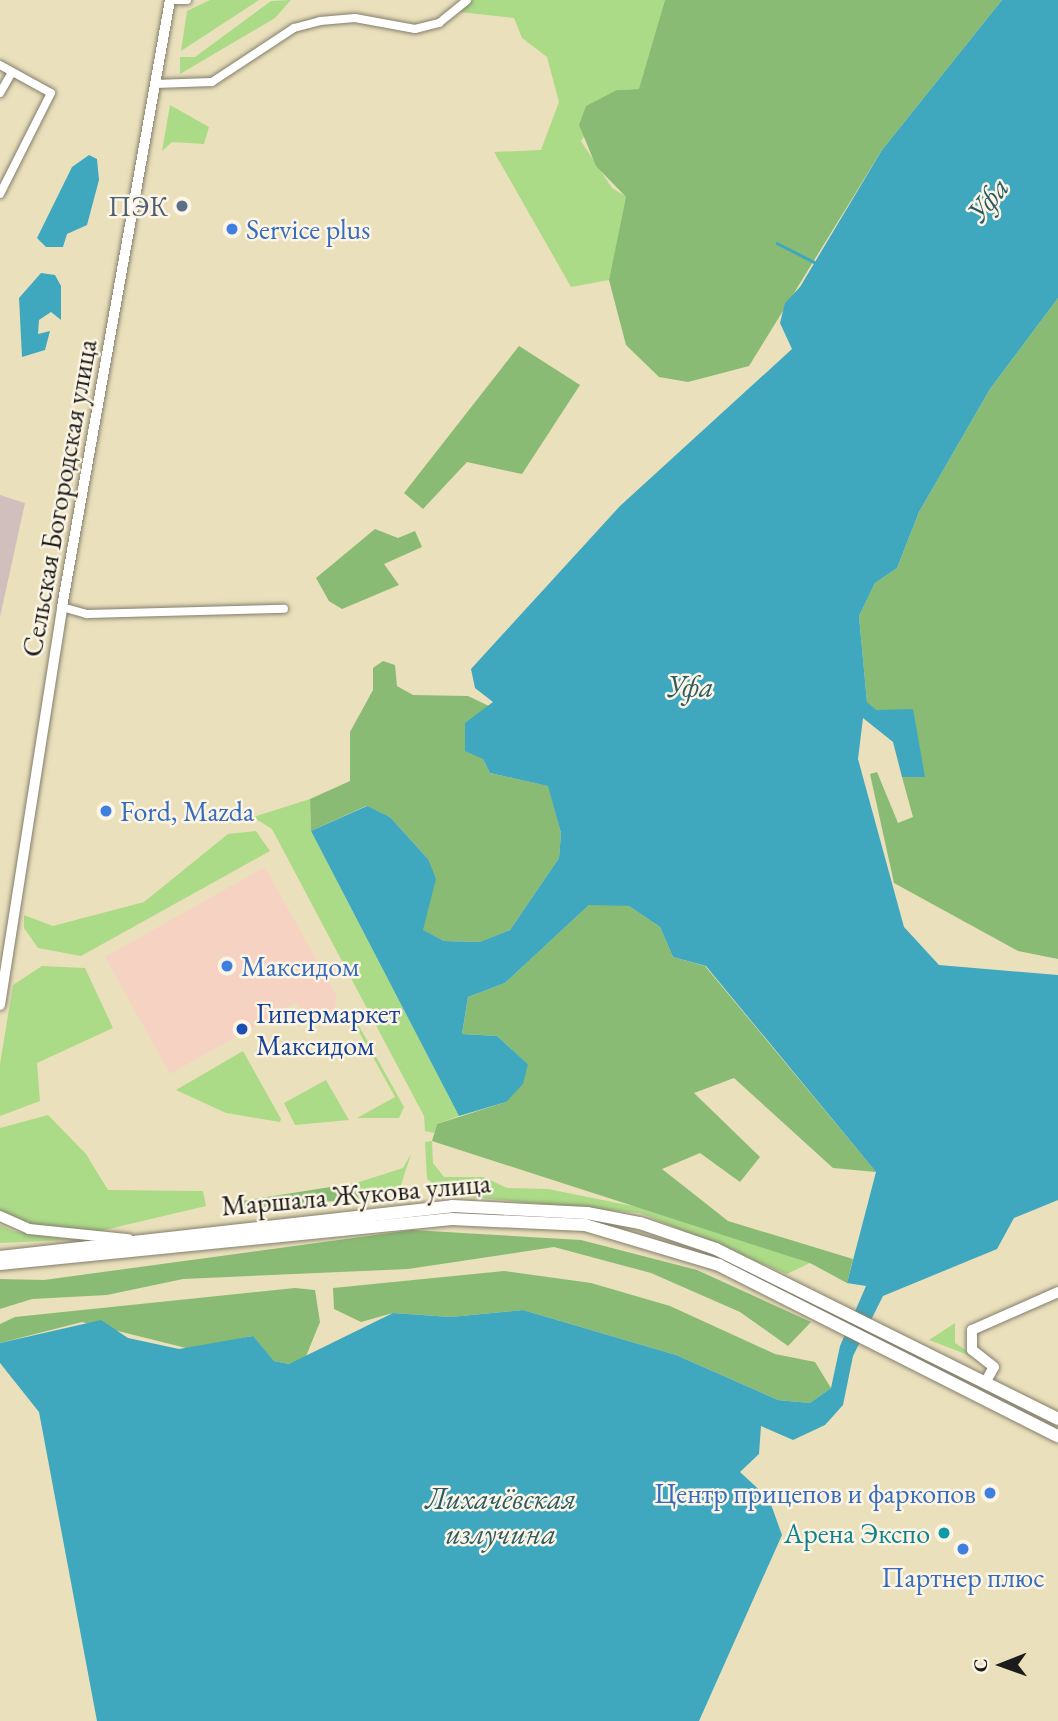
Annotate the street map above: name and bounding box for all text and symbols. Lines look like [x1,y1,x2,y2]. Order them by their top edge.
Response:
water label: Уфа [959,170,1017,230]
place label: ПЭК [108,189,168,223]
marker: ПЭК [174,198,190,214]
place label: Service plus [246,212,370,246]
marker: Service plus [224,221,240,237]
street label: Сельская Богородская улица [15,337,103,659]
water label: Уфа [666,669,714,705]
place label: Ford, Mazda [120,794,254,828]
marker: Ford, Mazda [98,803,114,819]
place label: Максидом [241,949,359,983]
marker: Максидом [219,958,235,974]
place label: Гипермаркет Максидом [256,996,400,1062]
marker: Гипермаркет Максидом [234,1021,250,1037]
street label: Маршала Жукова улица [220,1165,492,1223]
place label: Центр прицепов и фаркопов [655,1476,976,1510]
water label: Лихачёвская излучина [426,1481,576,1552]
marker: Центр прицепов и фаркопов [982,1485,998,1501]
place label: Арена Экспо [784,1516,930,1550]
marker: Арена Экспо [936,1525,952,1541]
marker: Партнер плюс [955,1541,971,1557]
place label: Партнер плюс [881,1560,1045,1594]
north arrow [967,1630,1037,1700]
text: С [968,1658,993,1672]

